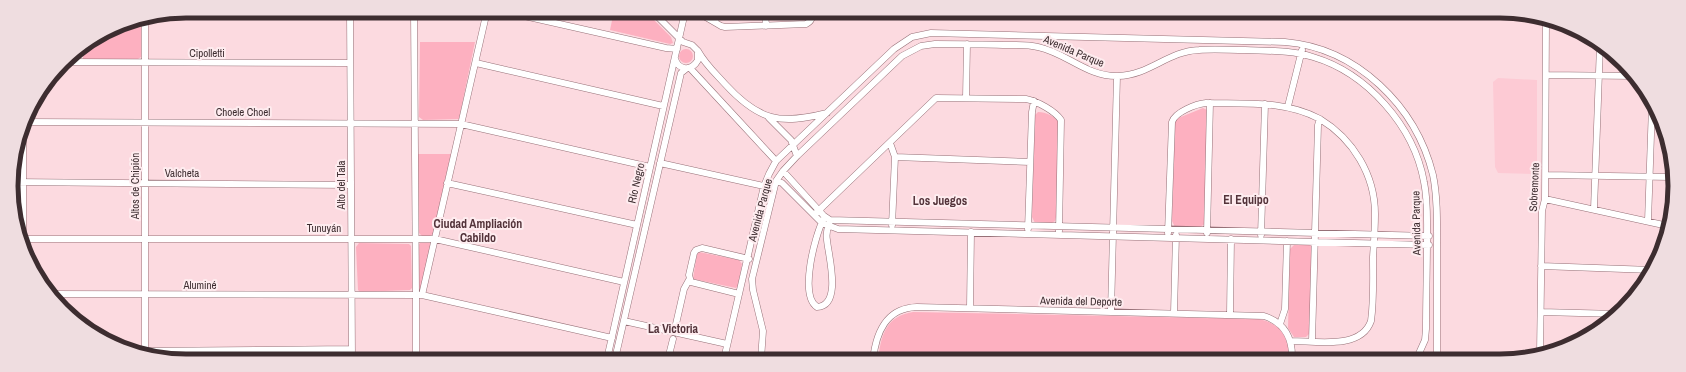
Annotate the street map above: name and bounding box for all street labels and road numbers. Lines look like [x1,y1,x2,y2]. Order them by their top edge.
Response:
street label: Avenida Parque [1041,32,1106,70]
street label: Cipolletti [189,46,225,60]
street label: Choele Choel [216,105,270,119]
street label: Altos de Chipión [128,153,142,220]
street label: Alto del Tala [334,160,348,211]
street label: Río Negro [625,161,647,205]
street label: Sobremonte [1526,162,1542,212]
street label: Valcheta [165,166,199,180]
street label: Avenida Parque [745,177,775,244]
street label: Avenida Parque [1408,191,1424,256]
street label: Tunuyán [307,221,341,235]
street label: Aluminé [182,278,217,292]
street label: Avenida del Deporte [1039,293,1122,309]

